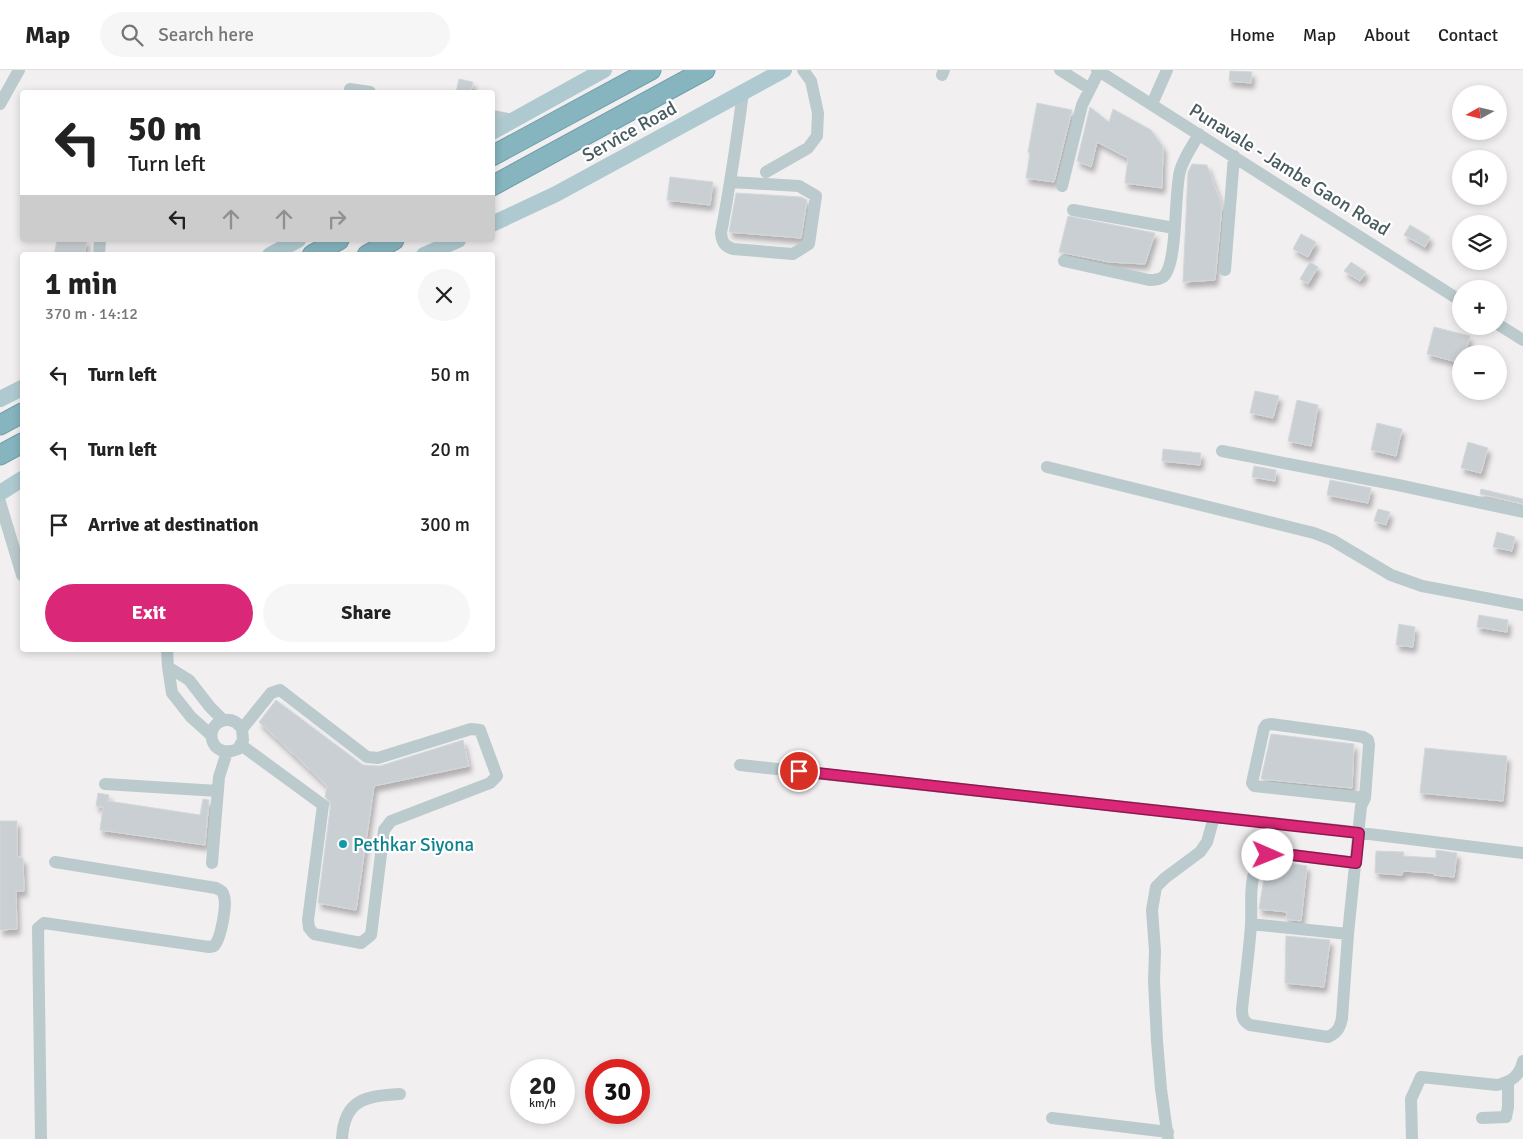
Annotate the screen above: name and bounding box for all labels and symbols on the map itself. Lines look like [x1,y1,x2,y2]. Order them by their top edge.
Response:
north arrow [1452,85,1508,140]
street label: Service Road [578,96,681,168]
street label: Punavale - Jambe Gaon Road [1185,98,1394,242]
pin [778,750,820,792]
position arrow [1241,828,1293,880]
place label: Pethkar Siyona [353,833,474,857]
marker: Pethkar Siyona [337,838,349,850]
speed limit sign: 30 [585,1059,650,1124]

